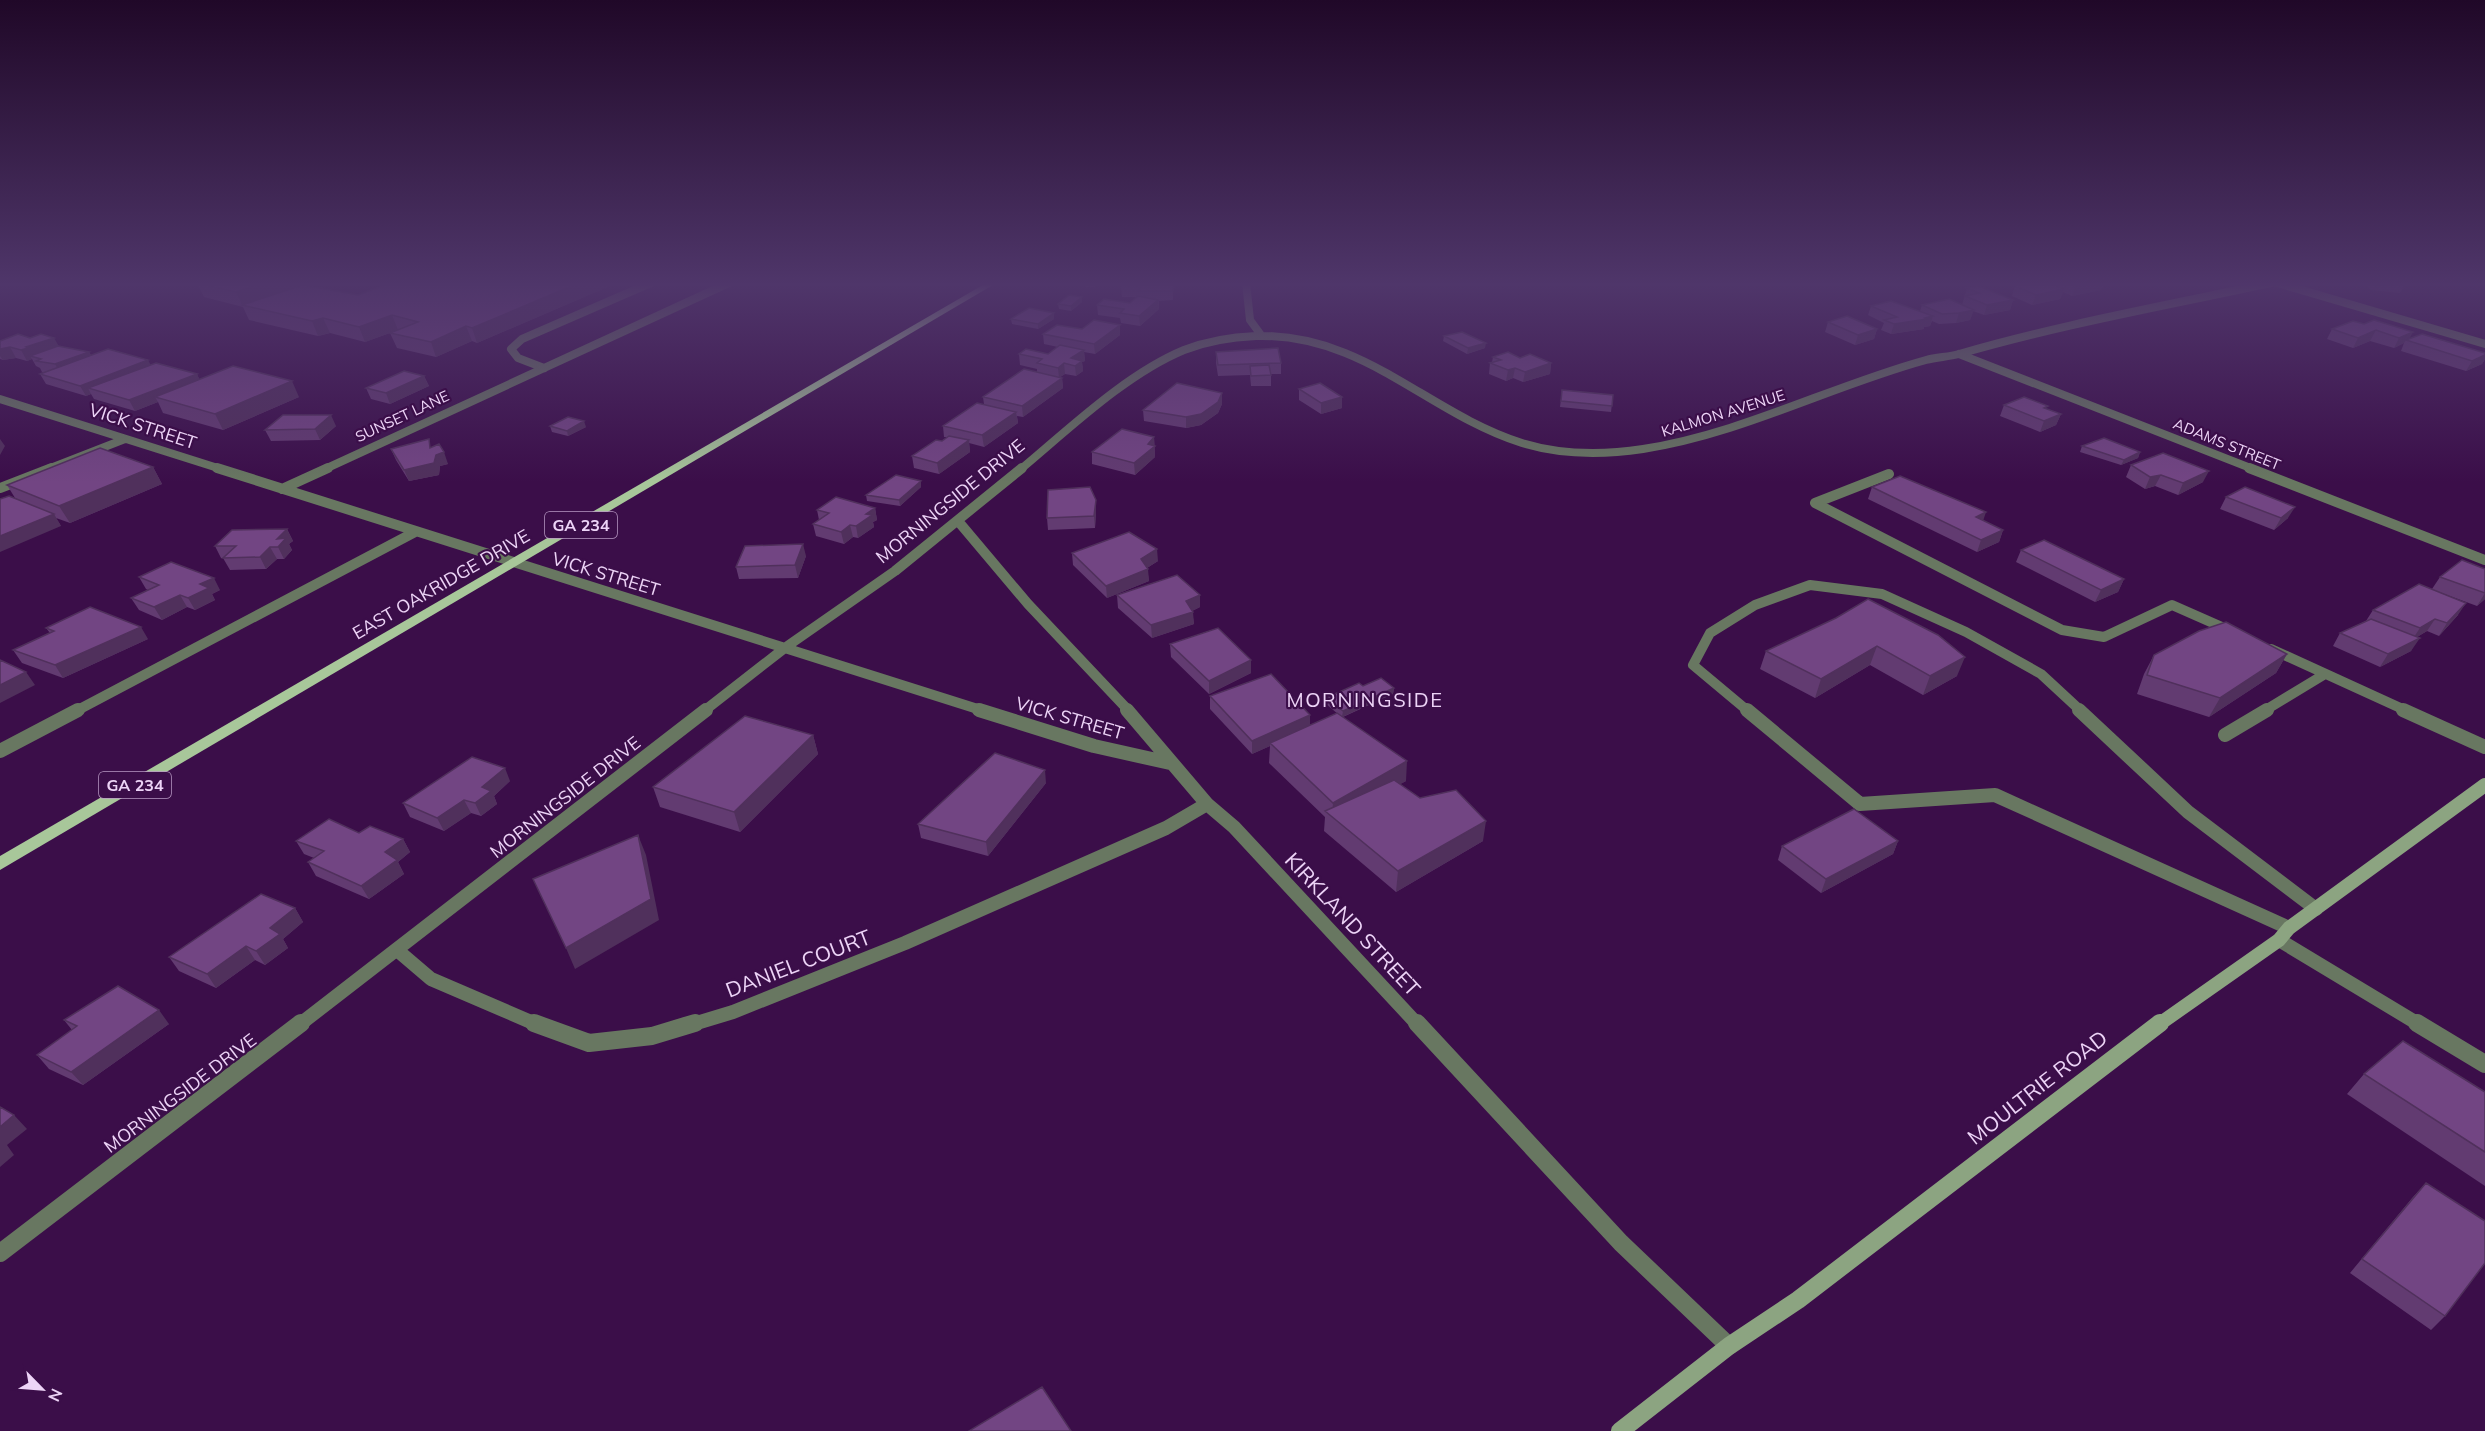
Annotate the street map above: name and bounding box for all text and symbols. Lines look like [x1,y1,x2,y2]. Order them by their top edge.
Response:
street label: KALMON AVENUE [1659,385,1787,441]
street label: SUNSET LANE [352,386,452,446]
street label: VICK STREET [86,398,200,454]
street label: ADAMS STREET [2170,414,2284,474]
street label: MORNINGSIDE DRIVE [871,434,1029,568]
road number: GA 234 [545,512,617,538]
street label: EAST OAKRIDGE DRIVE [348,524,534,644]
street label: VICK STREET [549,547,663,601]
district label: MORNINGSIDE [1287,687,1443,712]
street label: VICK STREET [1013,692,1127,744]
street label: MORNINGSIDE DRIVE [485,731,645,863]
road number: GA 234 [99,772,171,798]
street label: KIRKLAND STREET [1280,847,1426,1001]
street label: DANIEL COURT [722,923,875,1003]
street label: MOULTRIE ROAD [1962,1024,2112,1150]
street label: MORNINGSIDE DRIVE [99,1028,261,1158]
north arrow [12,1359,72,1419]
text: N [44,1386,67,1405]

